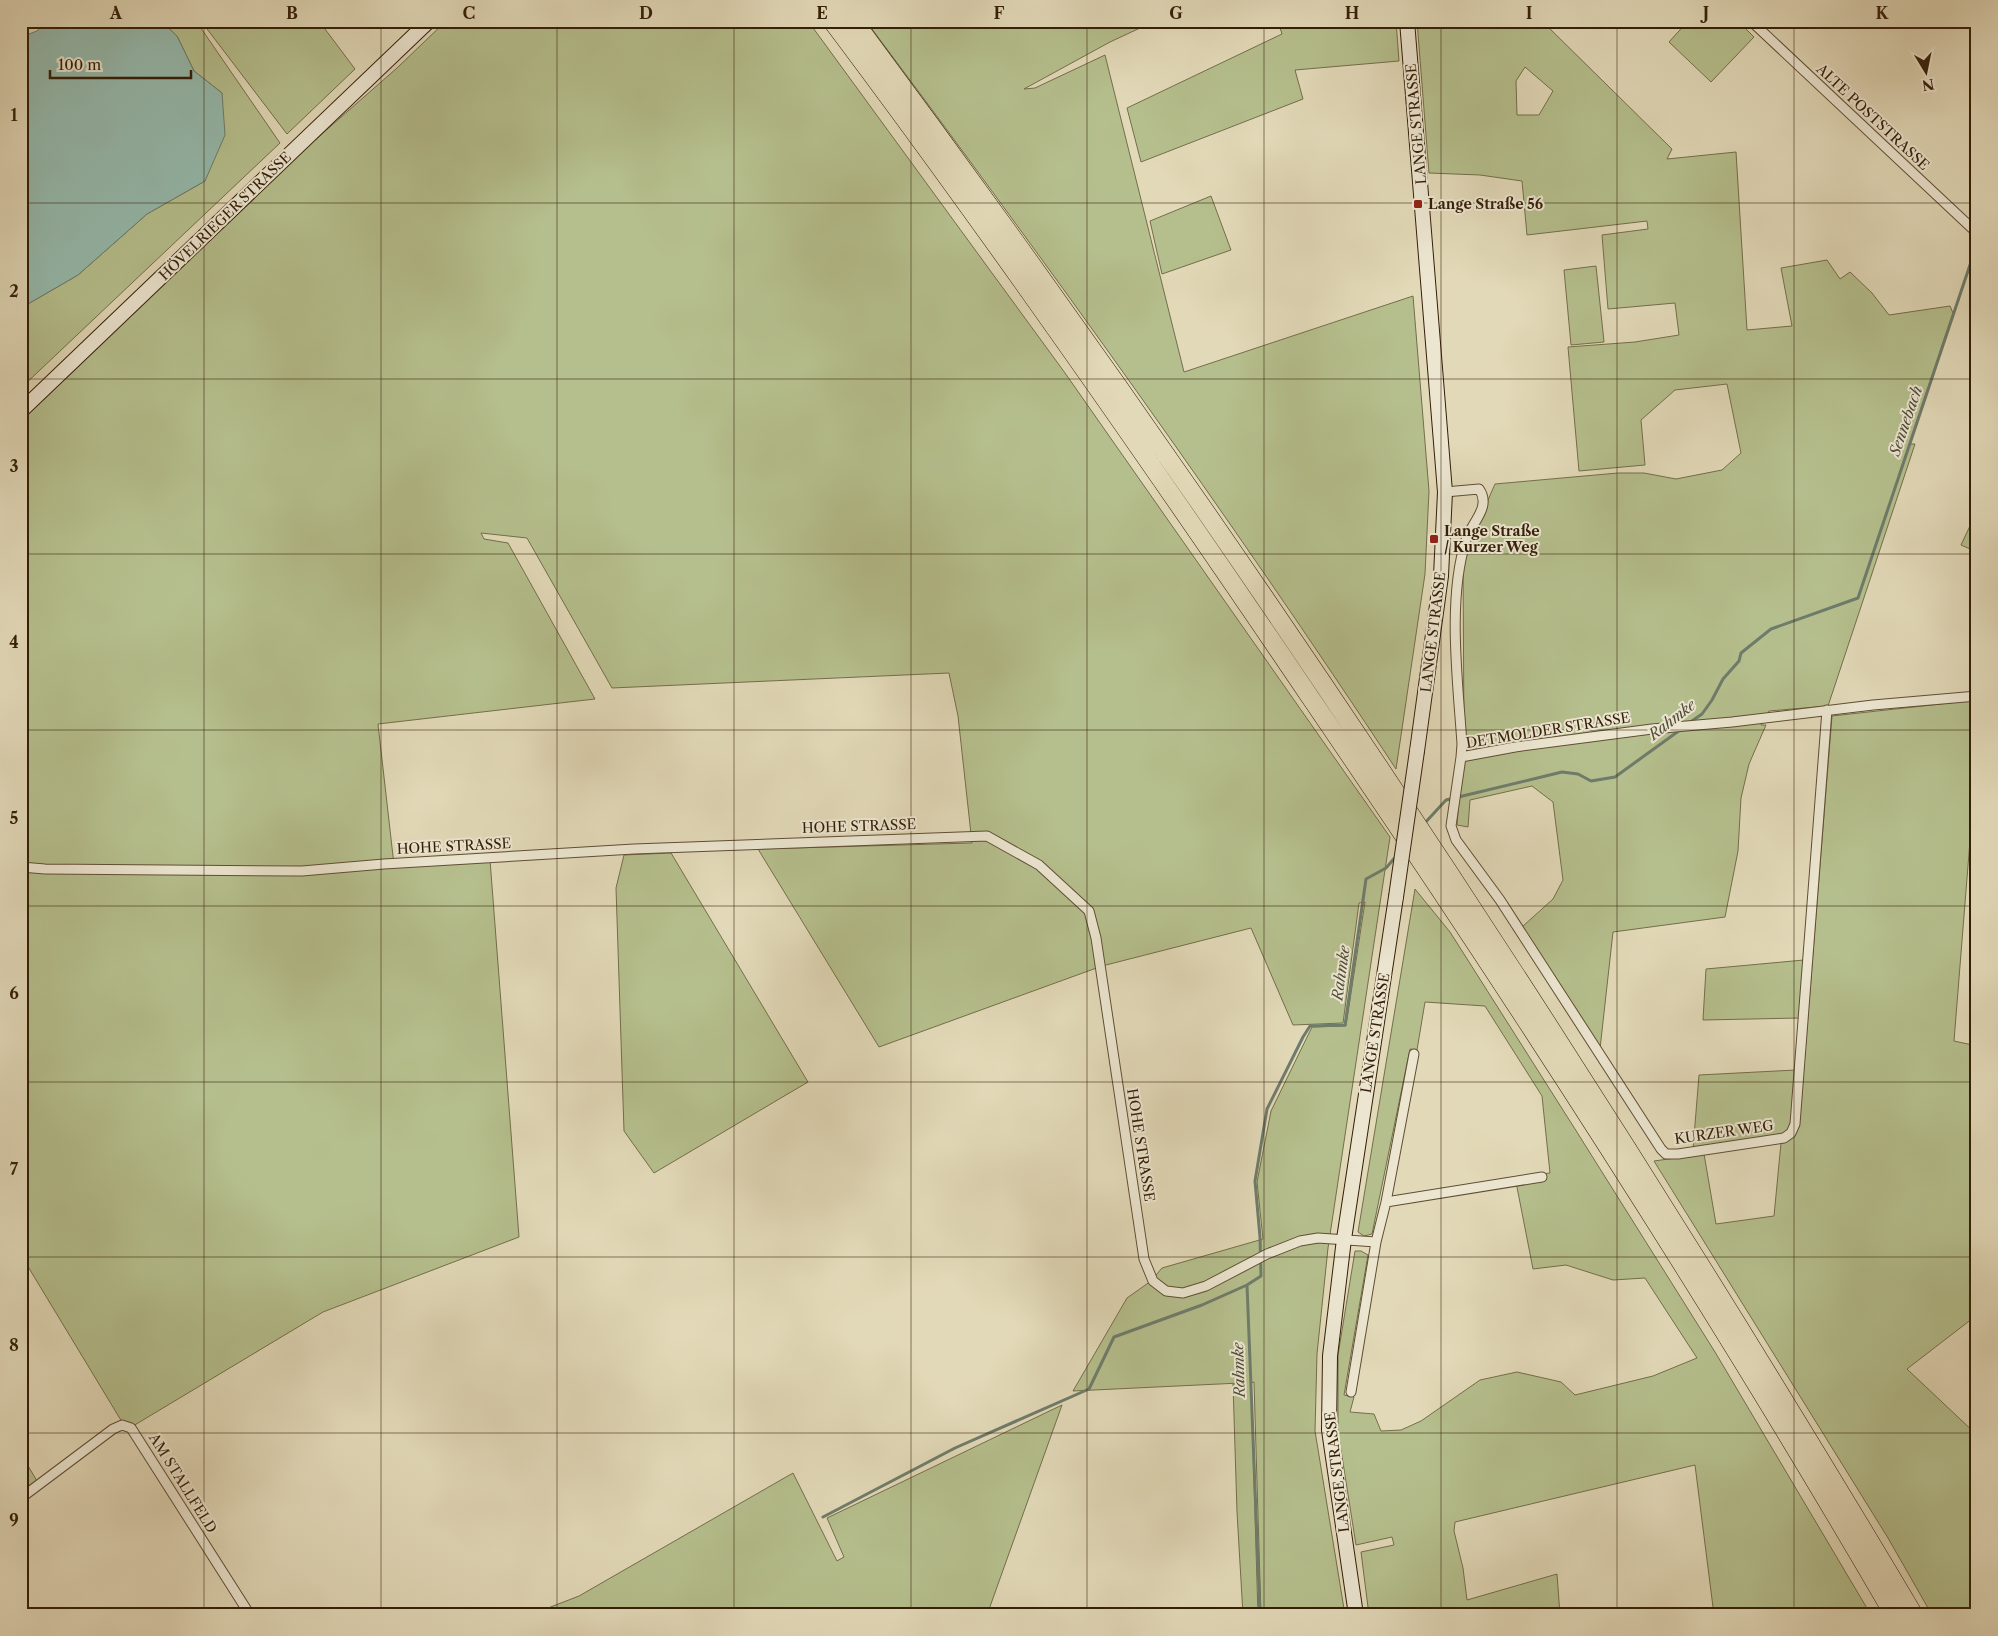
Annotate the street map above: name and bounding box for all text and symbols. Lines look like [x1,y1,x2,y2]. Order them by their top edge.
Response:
text: A [109,3,123,23]
text: B [286,3,298,23]
text: C [463,3,475,23]
text: D [639,3,653,23]
text: E [816,3,828,23]
text: F [994,3,1005,23]
text: G [1169,3,1183,23]
text: H [1345,3,1359,23]
text: I [1526,3,1533,23]
text: J [1700,3,1709,23]
text: K [1876,3,1890,23]
scale bar [50,48,191,80]
north arrow [1900,48,1950,98]
text: 100 m [58,55,101,74]
street label: ALTE POSTSTRASSE [1812,59,1933,174]
street label: LANGE STRASSE [1402,63,1430,185]
text: N [1921,75,1936,95]
text: 1 [10,105,18,125]
street label: HÖVELRIEGER STRASSE [155,148,295,284]
place label: Lange Straße 56 [1428,195,1543,213]
marker: Lange Straße 56 [1412,198,1424,210]
text: 2 [9,281,19,301]
water label: Sennebach [1884,383,1926,459]
text: 3 [9,456,19,476]
place label: Lange Straße / Kurzer Weg [1444,522,1540,556]
marker: Lange Straße / Kurzer Weg [1428,533,1440,545]
street label: LANGE STRASSE [1417,571,1449,693]
text: 4 [9,632,19,652]
water label: Rahmke [1643,695,1700,745]
street label: DETMOLDER STRASSE [1465,708,1631,752]
text: 5 [10,808,19,828]
street label: HOHE STRASSE [801,815,917,837]
street label: HOHE STRASSE [396,834,512,858]
water label: Rahmke [1327,944,1354,1002]
street label: LANGE STRASSE [1357,972,1393,1094]
text: 6 [9,983,19,1003]
street label: HOHE STRASSE [1123,1087,1159,1203]
street label: KURZER WEG [1673,1116,1775,1148]
text: 7 [10,1159,19,1179]
text: 8 [9,1335,19,1355]
water label: Rahmke [1228,1341,1249,1399]
street label: LANGE STRASSE [1321,1411,1353,1533]
street label: AM STALLFELD [145,1429,221,1536]
text: 9 [9,1510,19,1530]

